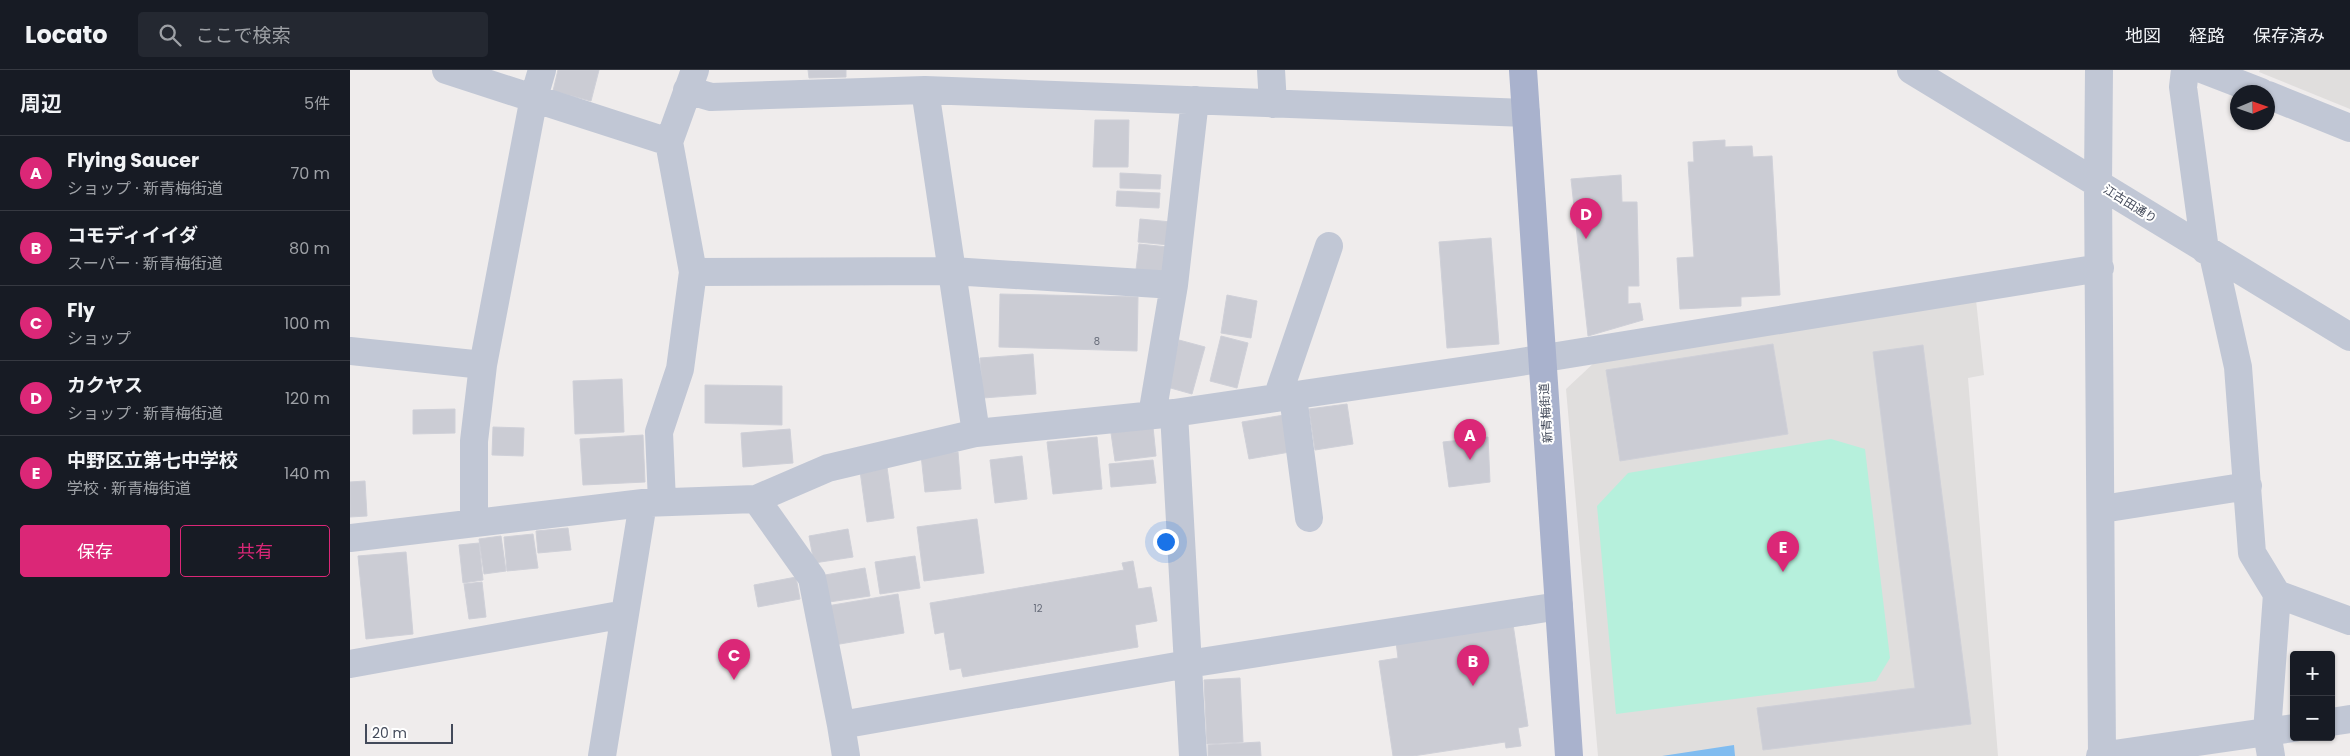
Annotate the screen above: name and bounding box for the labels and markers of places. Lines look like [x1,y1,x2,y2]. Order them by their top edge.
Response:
pin: D [1570,198,1602,239]
pin: A [1454,419,1486,460]
pin: E [1767,531,1799,572]
pin: C [718,639,750,680]
pin: B [1457,645,1489,686]

